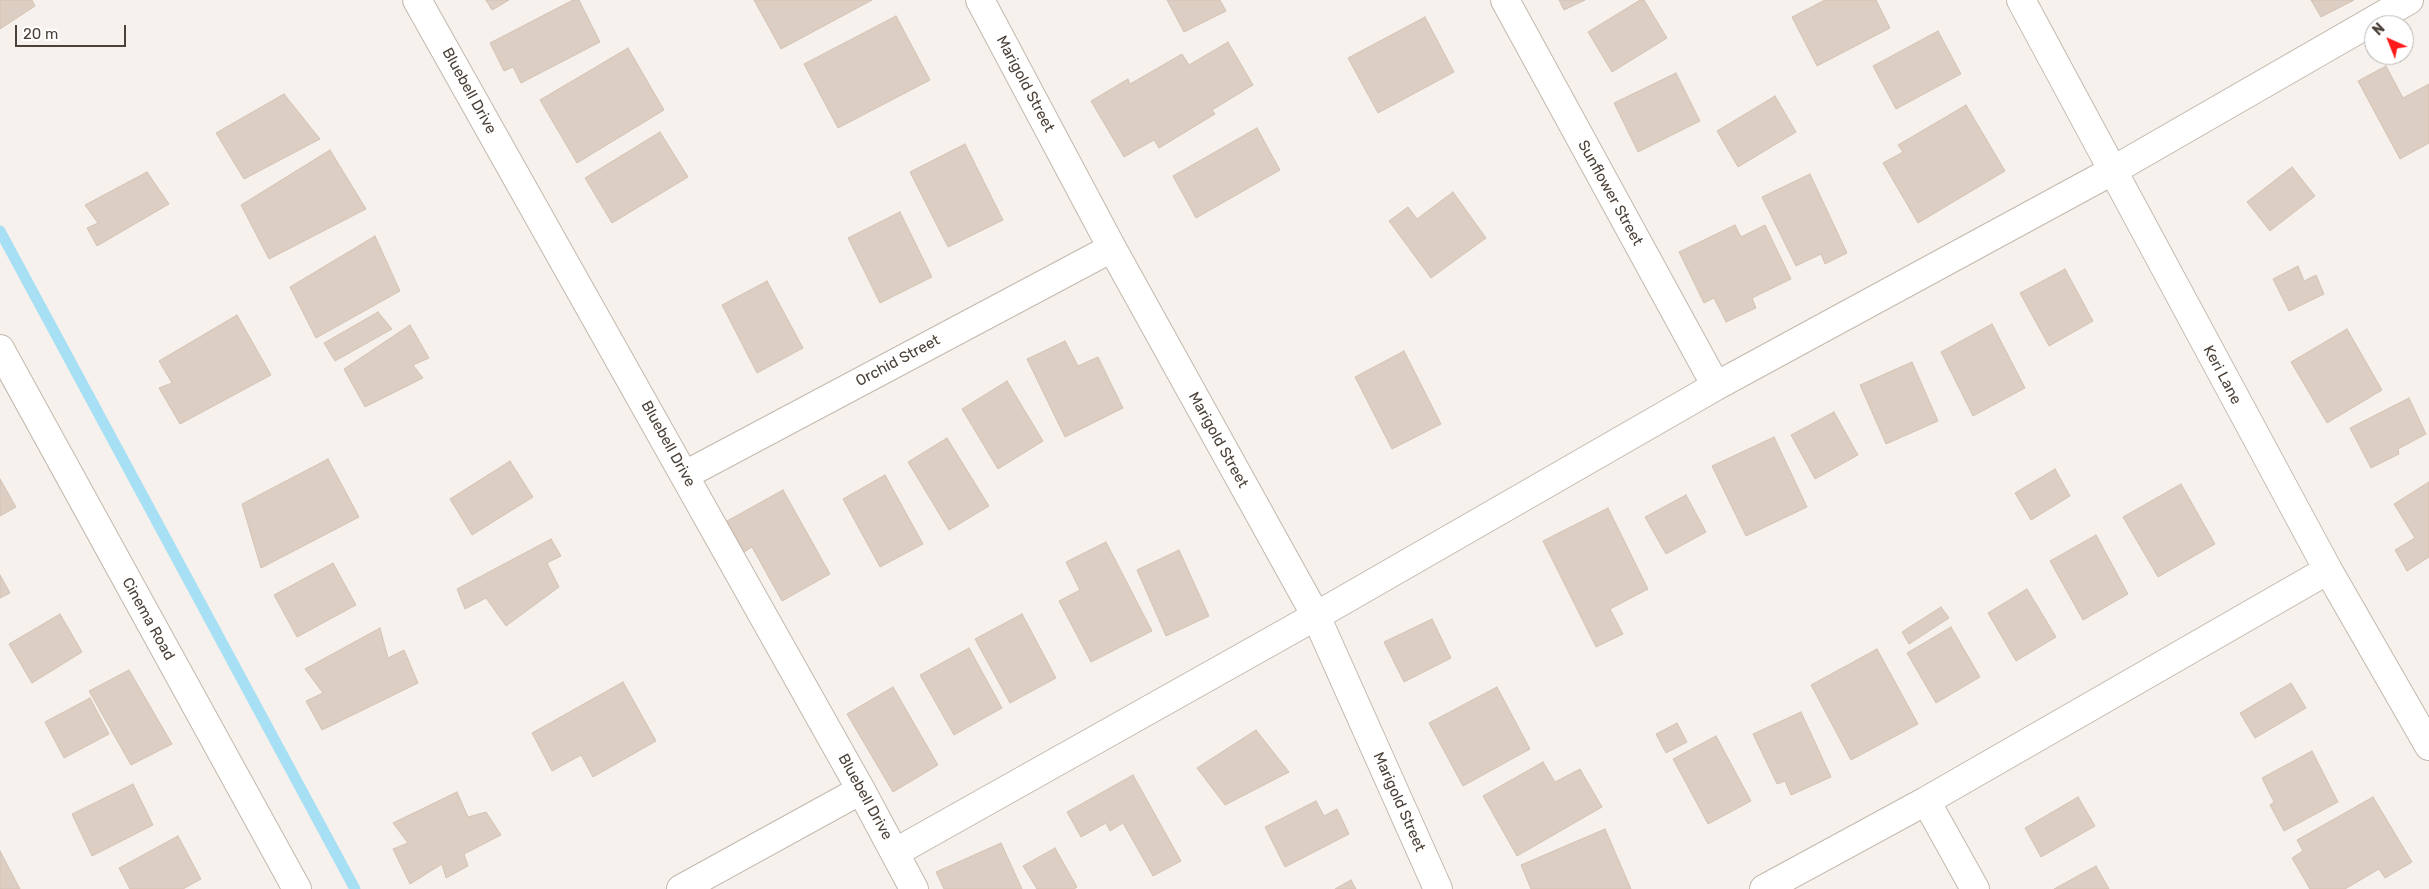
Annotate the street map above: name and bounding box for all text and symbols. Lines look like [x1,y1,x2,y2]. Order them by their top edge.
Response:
scale bar [18,15,129,47]
north arrow [2364,15,2414,65]
text: N [2369,20,2388,39]
text: 20 m [23,25,58,43]
street label: Marigold Street [992,33,1058,135]
street label: Bluebell Drive [438,45,500,137]
street label: Sunflower Street [1574,137,1646,249]
street label: Orchid Street [853,331,943,391]
street label: Keri Lane [2199,342,2245,408]
street label: Marigold Street [1184,389,1252,491]
street label: Bluebell Drive [637,398,699,490]
street label: Cinema Road [118,574,178,664]
street label: Marigold Street [1369,750,1429,854]
street label: Bluebell Drive [834,751,896,843]

